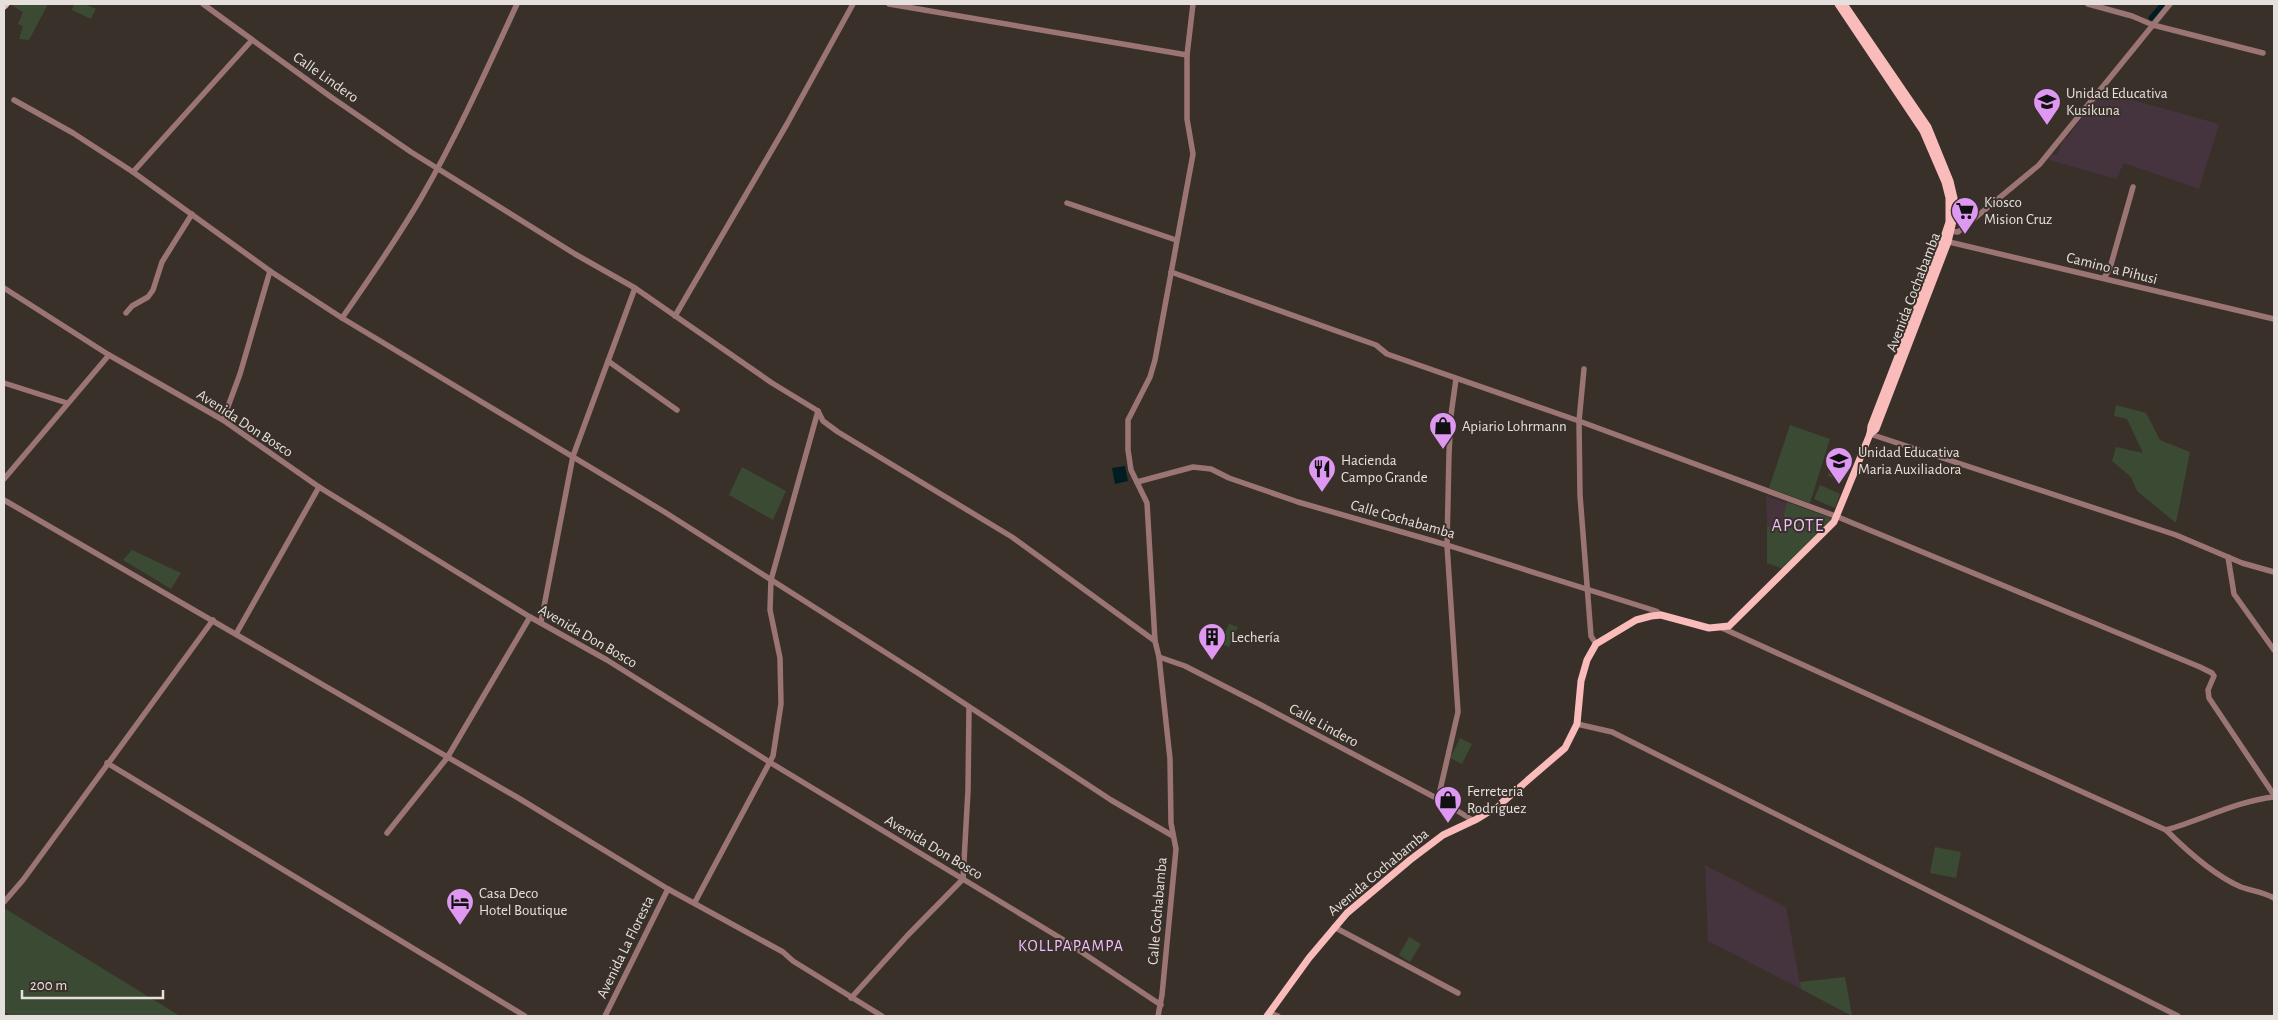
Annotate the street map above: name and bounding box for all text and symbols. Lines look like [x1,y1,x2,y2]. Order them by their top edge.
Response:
street label: Calle Lindero [290,49,361,105]
place label: Unidad Educativa Kusikuna [2066,86,2168,118]
school or university icon: Unidad Educativa Kusikuna [2032,87,2062,126]
place label: Kiosco Mision Cruz [1984,195,2052,227]
supermarket icon: Kiosco Mision Cruz [1950,196,1980,235]
street label: Avenida Cochabamba [1884,230,1943,354]
street label: Camino a Pihusi [2065,250,2159,287]
street label: Avenida Don Bosco [194,387,295,460]
shop icon: Apiario Lohrmann [1428,411,1458,450]
place label: Apiario Lohrmann [1462,419,1567,434]
place label: Unidad Educativa Maria Auxiliadora [1858,445,1961,477]
school or university icon: Unidad Educativa Maria Auxiliadora [1824,446,1854,485]
place label: Hacienda Campo Grande [1341,453,1428,485]
restaurant icon: Hacienda Campo Grande [1307,454,1337,493]
street label: Calle Cochabamba [1349,497,1457,542]
district label: APOTE [1772,517,1824,535]
street label: Avenida Don Bosco [536,602,640,671]
building icon: Lechería [1197,622,1227,661]
place label: Lechería [1231,630,1280,645]
street label: Calle Lindero [1287,701,1361,750]
place label: Ferreteria Rodríguez [1467,784,1526,816]
shop icon: Ferreteria Rodríguez [1433,785,1463,824]
street label: Avenida Don Bosco [882,812,985,882]
street label: Avenida Cochabamba [1325,826,1432,919]
street label: Calle Cochabamba [1145,857,1170,966]
place label: Casa Deco Hotel Boutique [479,886,568,918]
hotel icon: Casa Deco Hotel Boutique [445,887,475,926]
street label: Avenida La Floresta [594,894,657,1001]
district label: KOLLPAPAMPA [1018,938,1124,954]
scale bar [22,968,164,1000]
text: 200 m [30,978,67,993]

